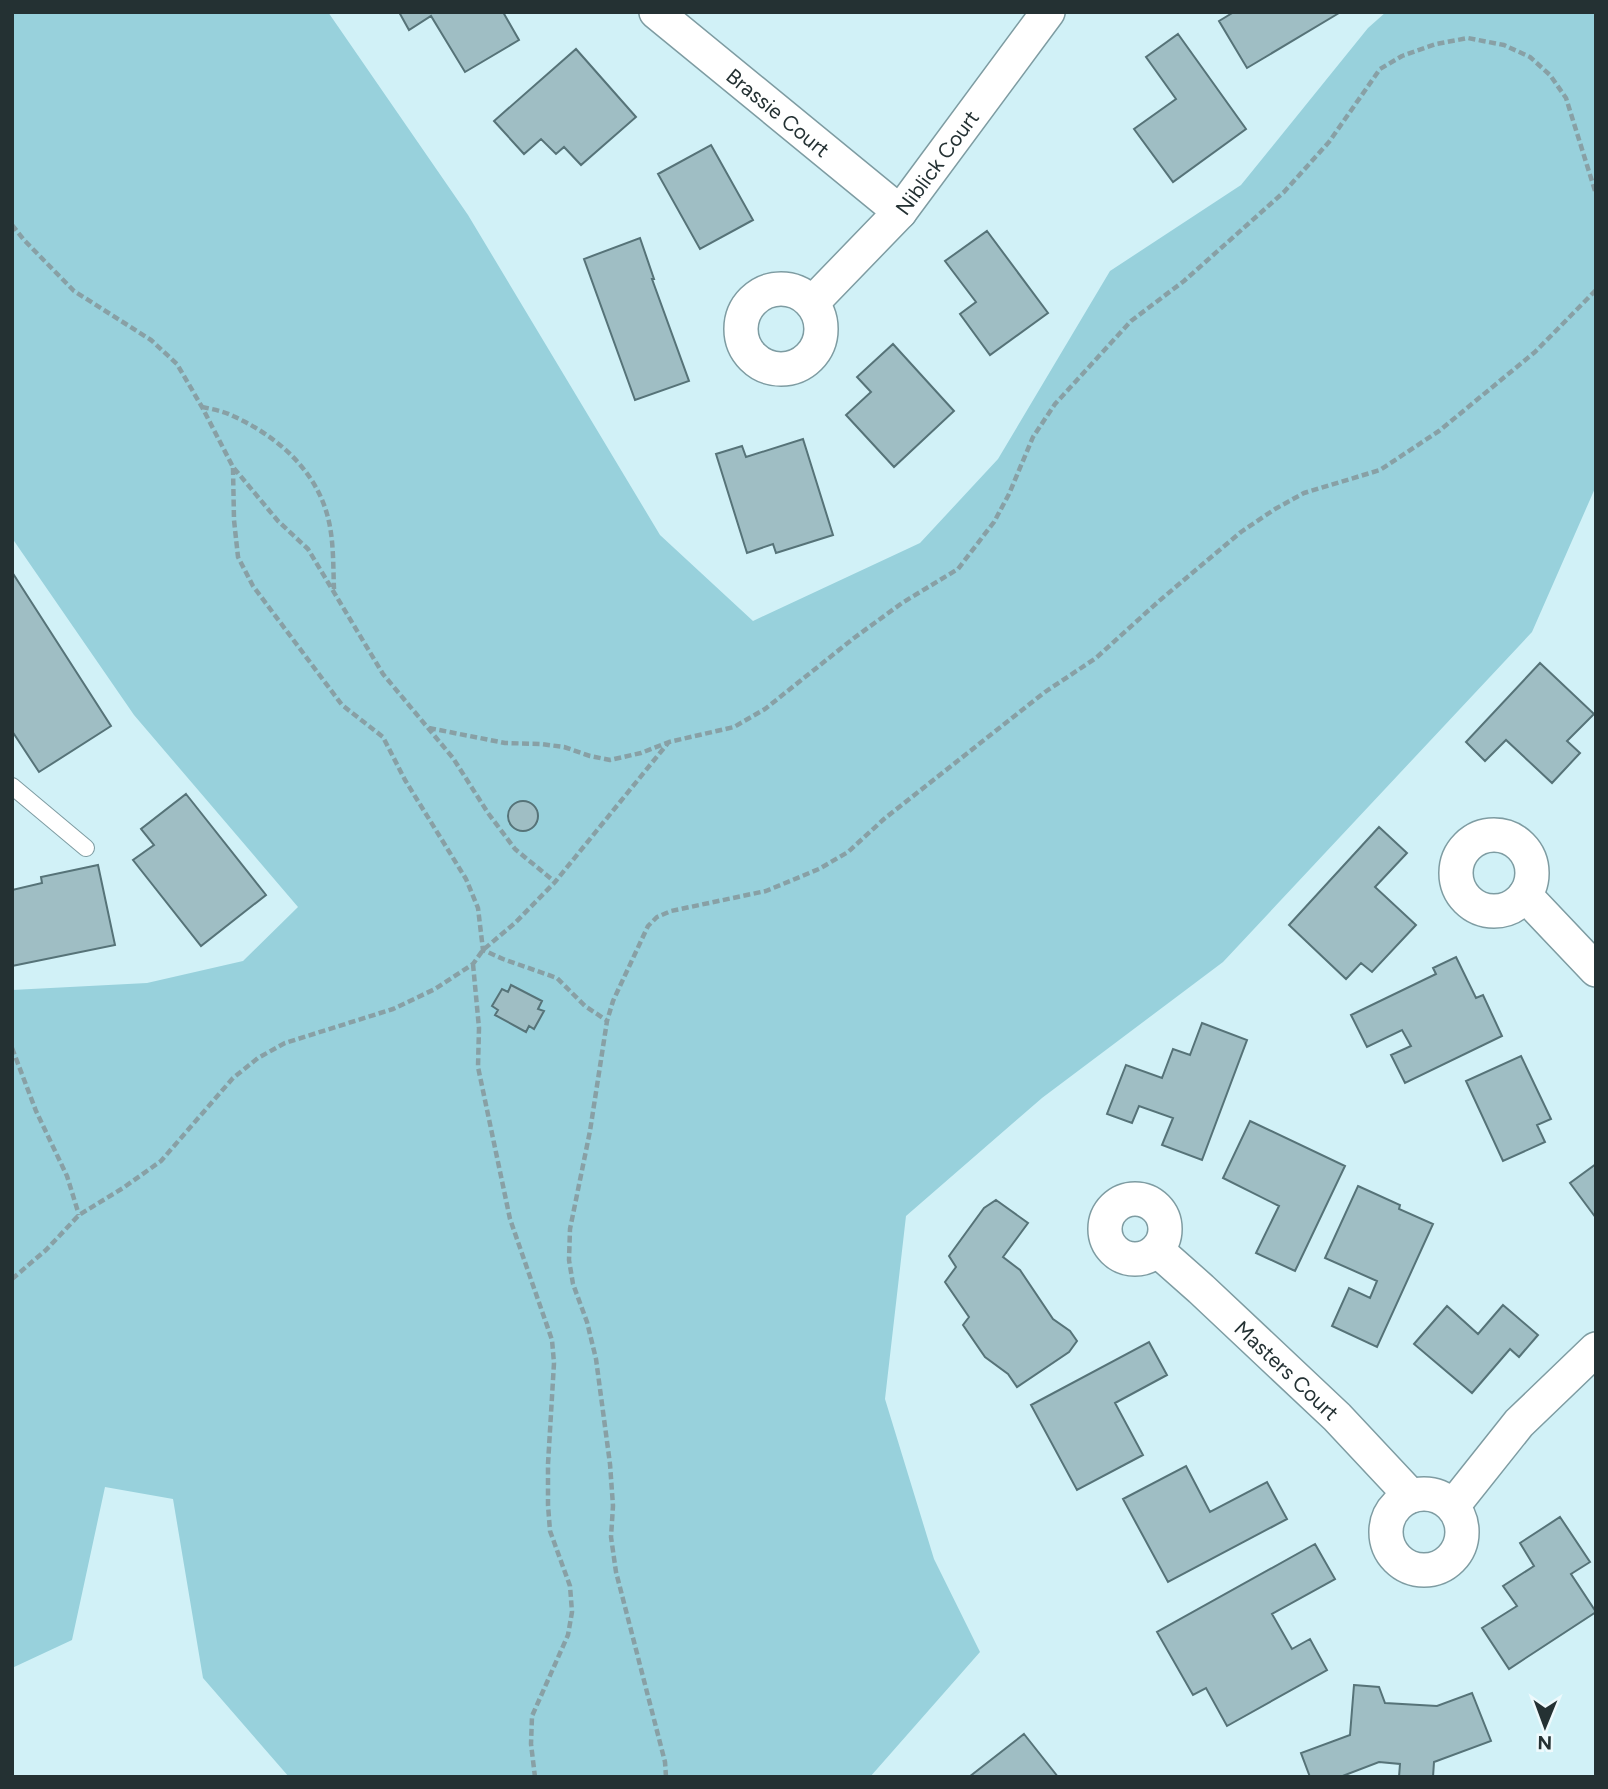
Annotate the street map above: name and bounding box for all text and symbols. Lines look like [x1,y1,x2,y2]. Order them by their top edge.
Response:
street label: Brassie Court [722,63,835,162]
street label: Niblick Court [890,105,984,220]
street label: Masters Court [1230,1315,1344,1425]
north arrow [1510,1691,1580,1761]
text: N [1537,1731,1552,1754]

